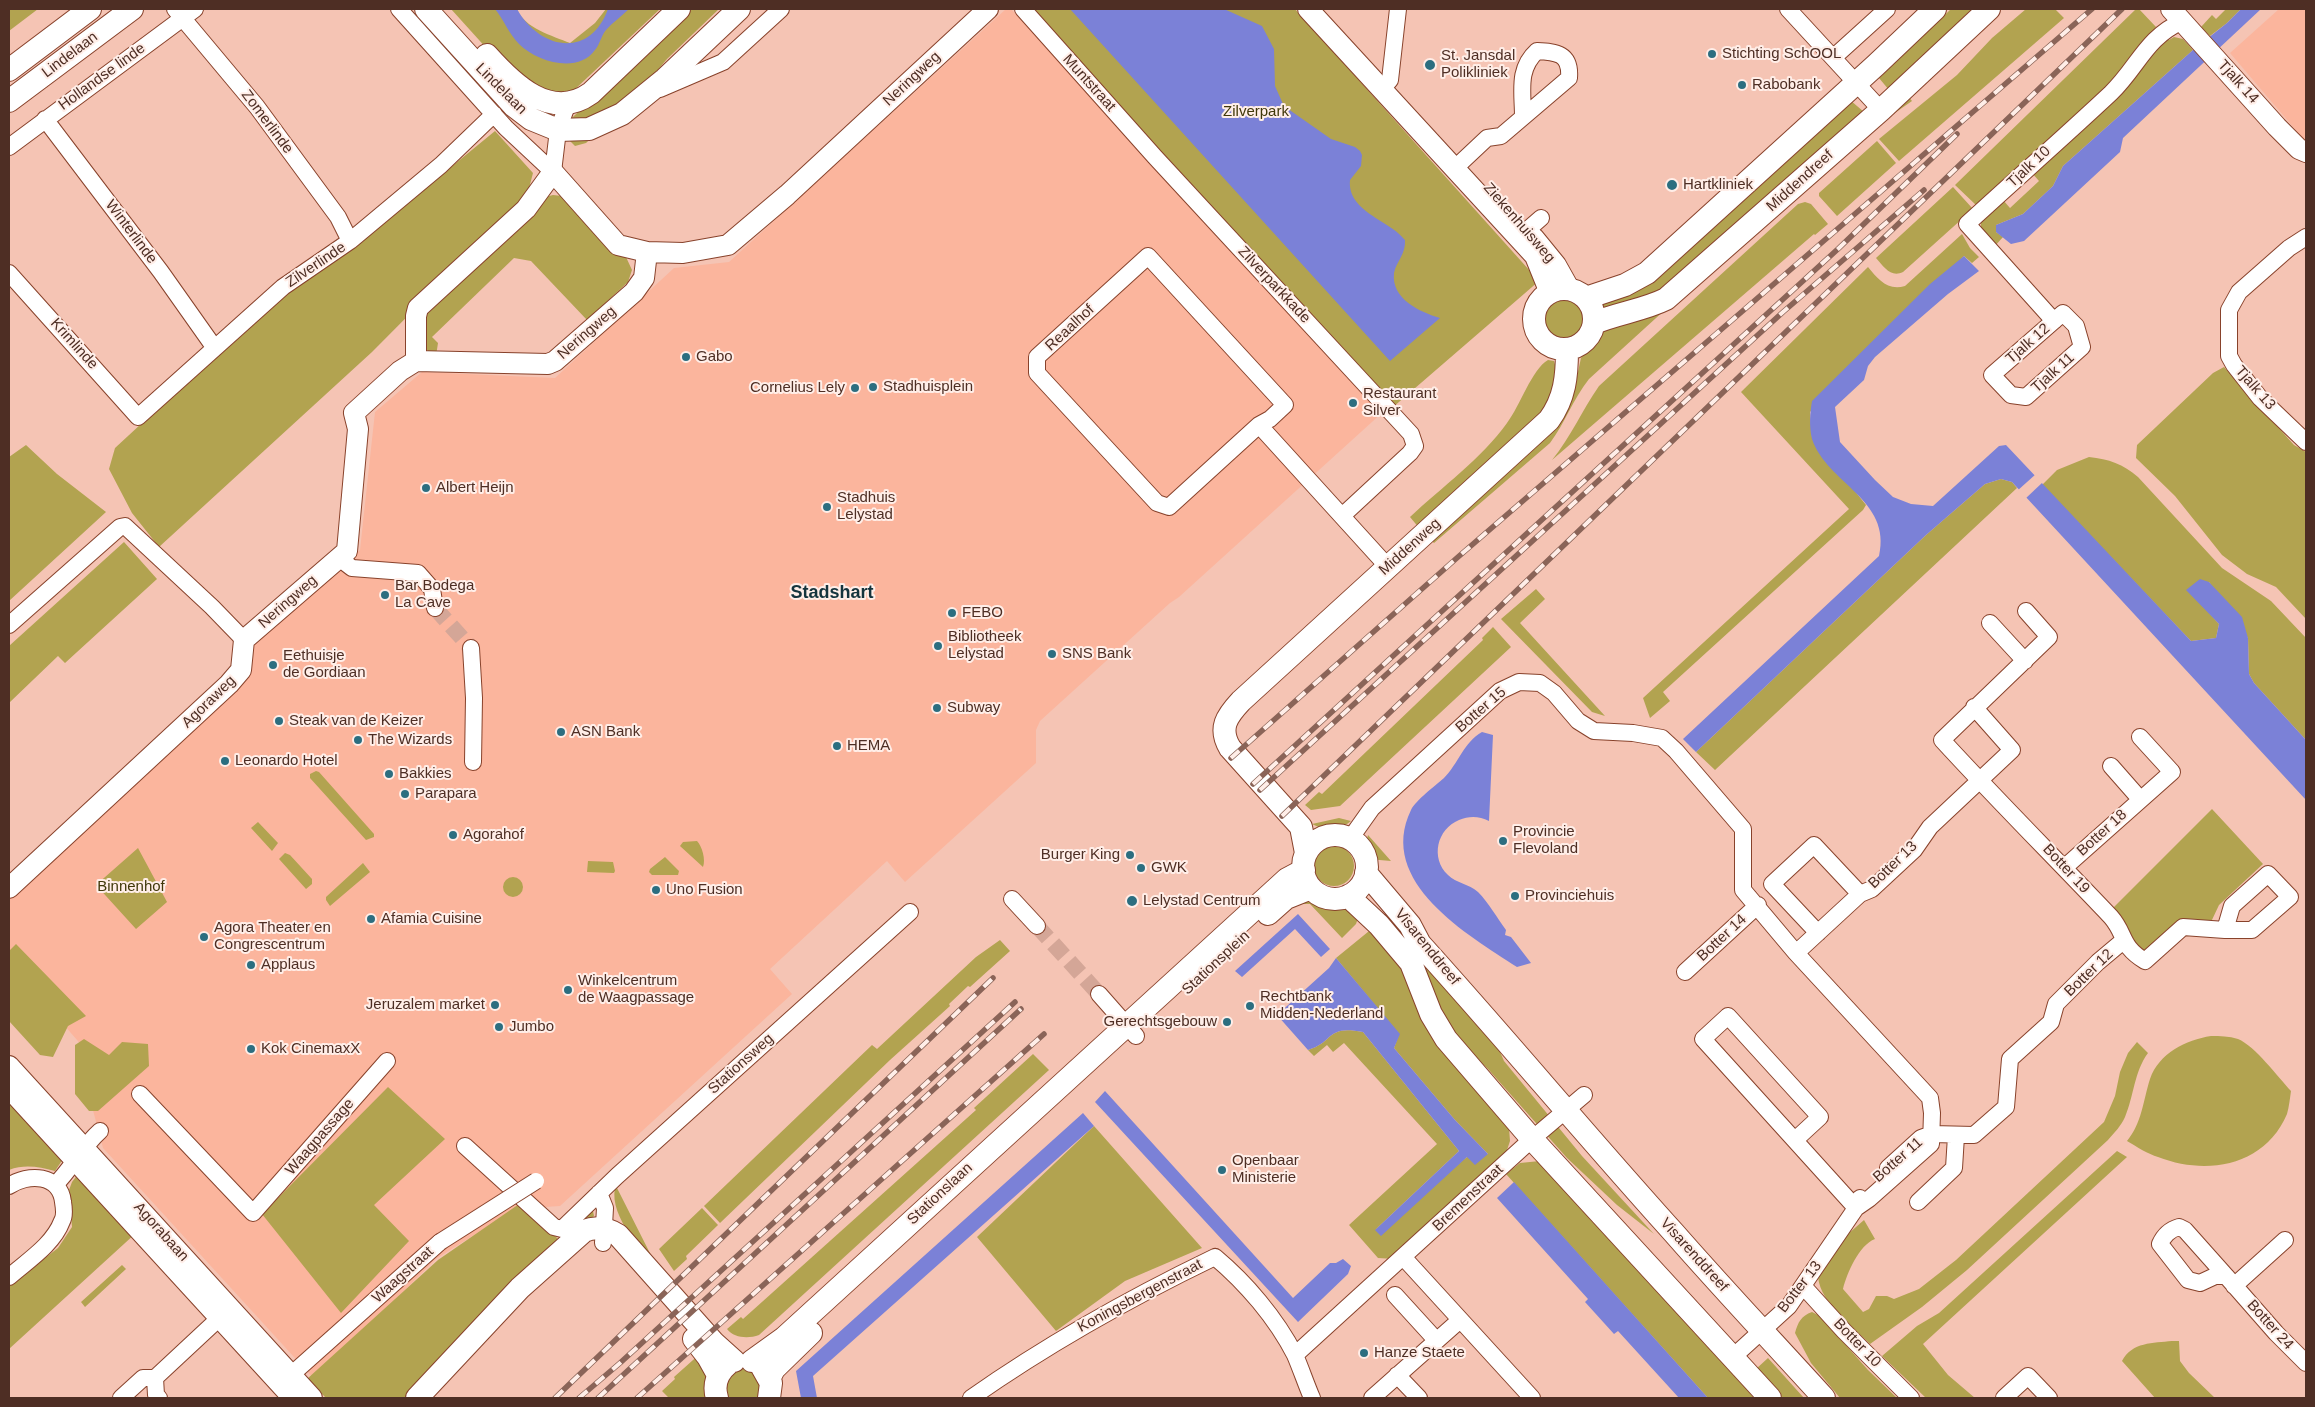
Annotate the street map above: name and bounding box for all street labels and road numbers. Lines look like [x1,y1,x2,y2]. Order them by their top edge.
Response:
street label: Lindelaan [39,28,101,82]
street label: Hollandse linde [55,40,149,114]
street label: Neringweg [880,48,944,110]
street label: Muntstraat [1059,51,1119,115]
street label: Tjalk 14 [2214,56,2262,108]
street label: Lindelaan [472,60,530,118]
street label: Zomerlinde [237,87,297,157]
street label: Tjalk 10 [2004,143,2054,191]
street label: Middendreef [1763,146,1837,216]
street label: Ziekenhuisweg [1479,179,1559,267]
street label: Winterlinde [101,197,161,267]
street label: Zilverlinde [283,238,349,292]
street label: Zilverparkkade [1234,243,1314,327]
street label: Reaalhof [1042,301,1098,355]
street label: Neringweg [554,303,620,363]
street label: Krimlinde [46,315,102,373]
street label: Tjalk 12 [2002,320,2054,368]
street label: Tjalk 11 [2028,349,2078,397]
street label: Tjalk 13 [2231,362,2279,414]
street label: Middenweg [1375,515,1445,579]
street label: Neringweg [255,572,321,632]
street label: Agoraweg [178,672,240,732]
street label: Botter 15 [1452,683,1510,737]
street label: Botter 18 [2073,806,2131,860]
street label: Botter 13 [1865,837,1921,893]
street label: Botter 19 [2039,841,2093,897]
street label: Visarenddreef [1391,905,1463,989]
street label: Botter 14 [1694,911,1750,965]
street label: Stationsplein [1178,927,1254,999]
street label: Botter 12 [2061,945,2117,1001]
street label: Stationsweg [705,1030,777,1098]
street label: Waagpassage [282,1095,358,1179]
street label: Botter 11 [1870,1134,1926,1186]
street label: Stationslaan [904,1159,976,1229]
street label: Bremenstraat [1429,1161,1507,1235]
street label: Agorabaan [130,1199,192,1265]
street label: Visarenddreef [1656,1214,1732,1296]
street label: Waagstraat [369,1243,437,1307]
street label: Koningsbergenstraat [1075,1256,1205,1336]
street label: Botter 13 [1774,1257,1826,1317]
street label: Botter 24 [2243,1296,2297,1354]
street label: Botter 10 [1829,1315,1885,1371]

